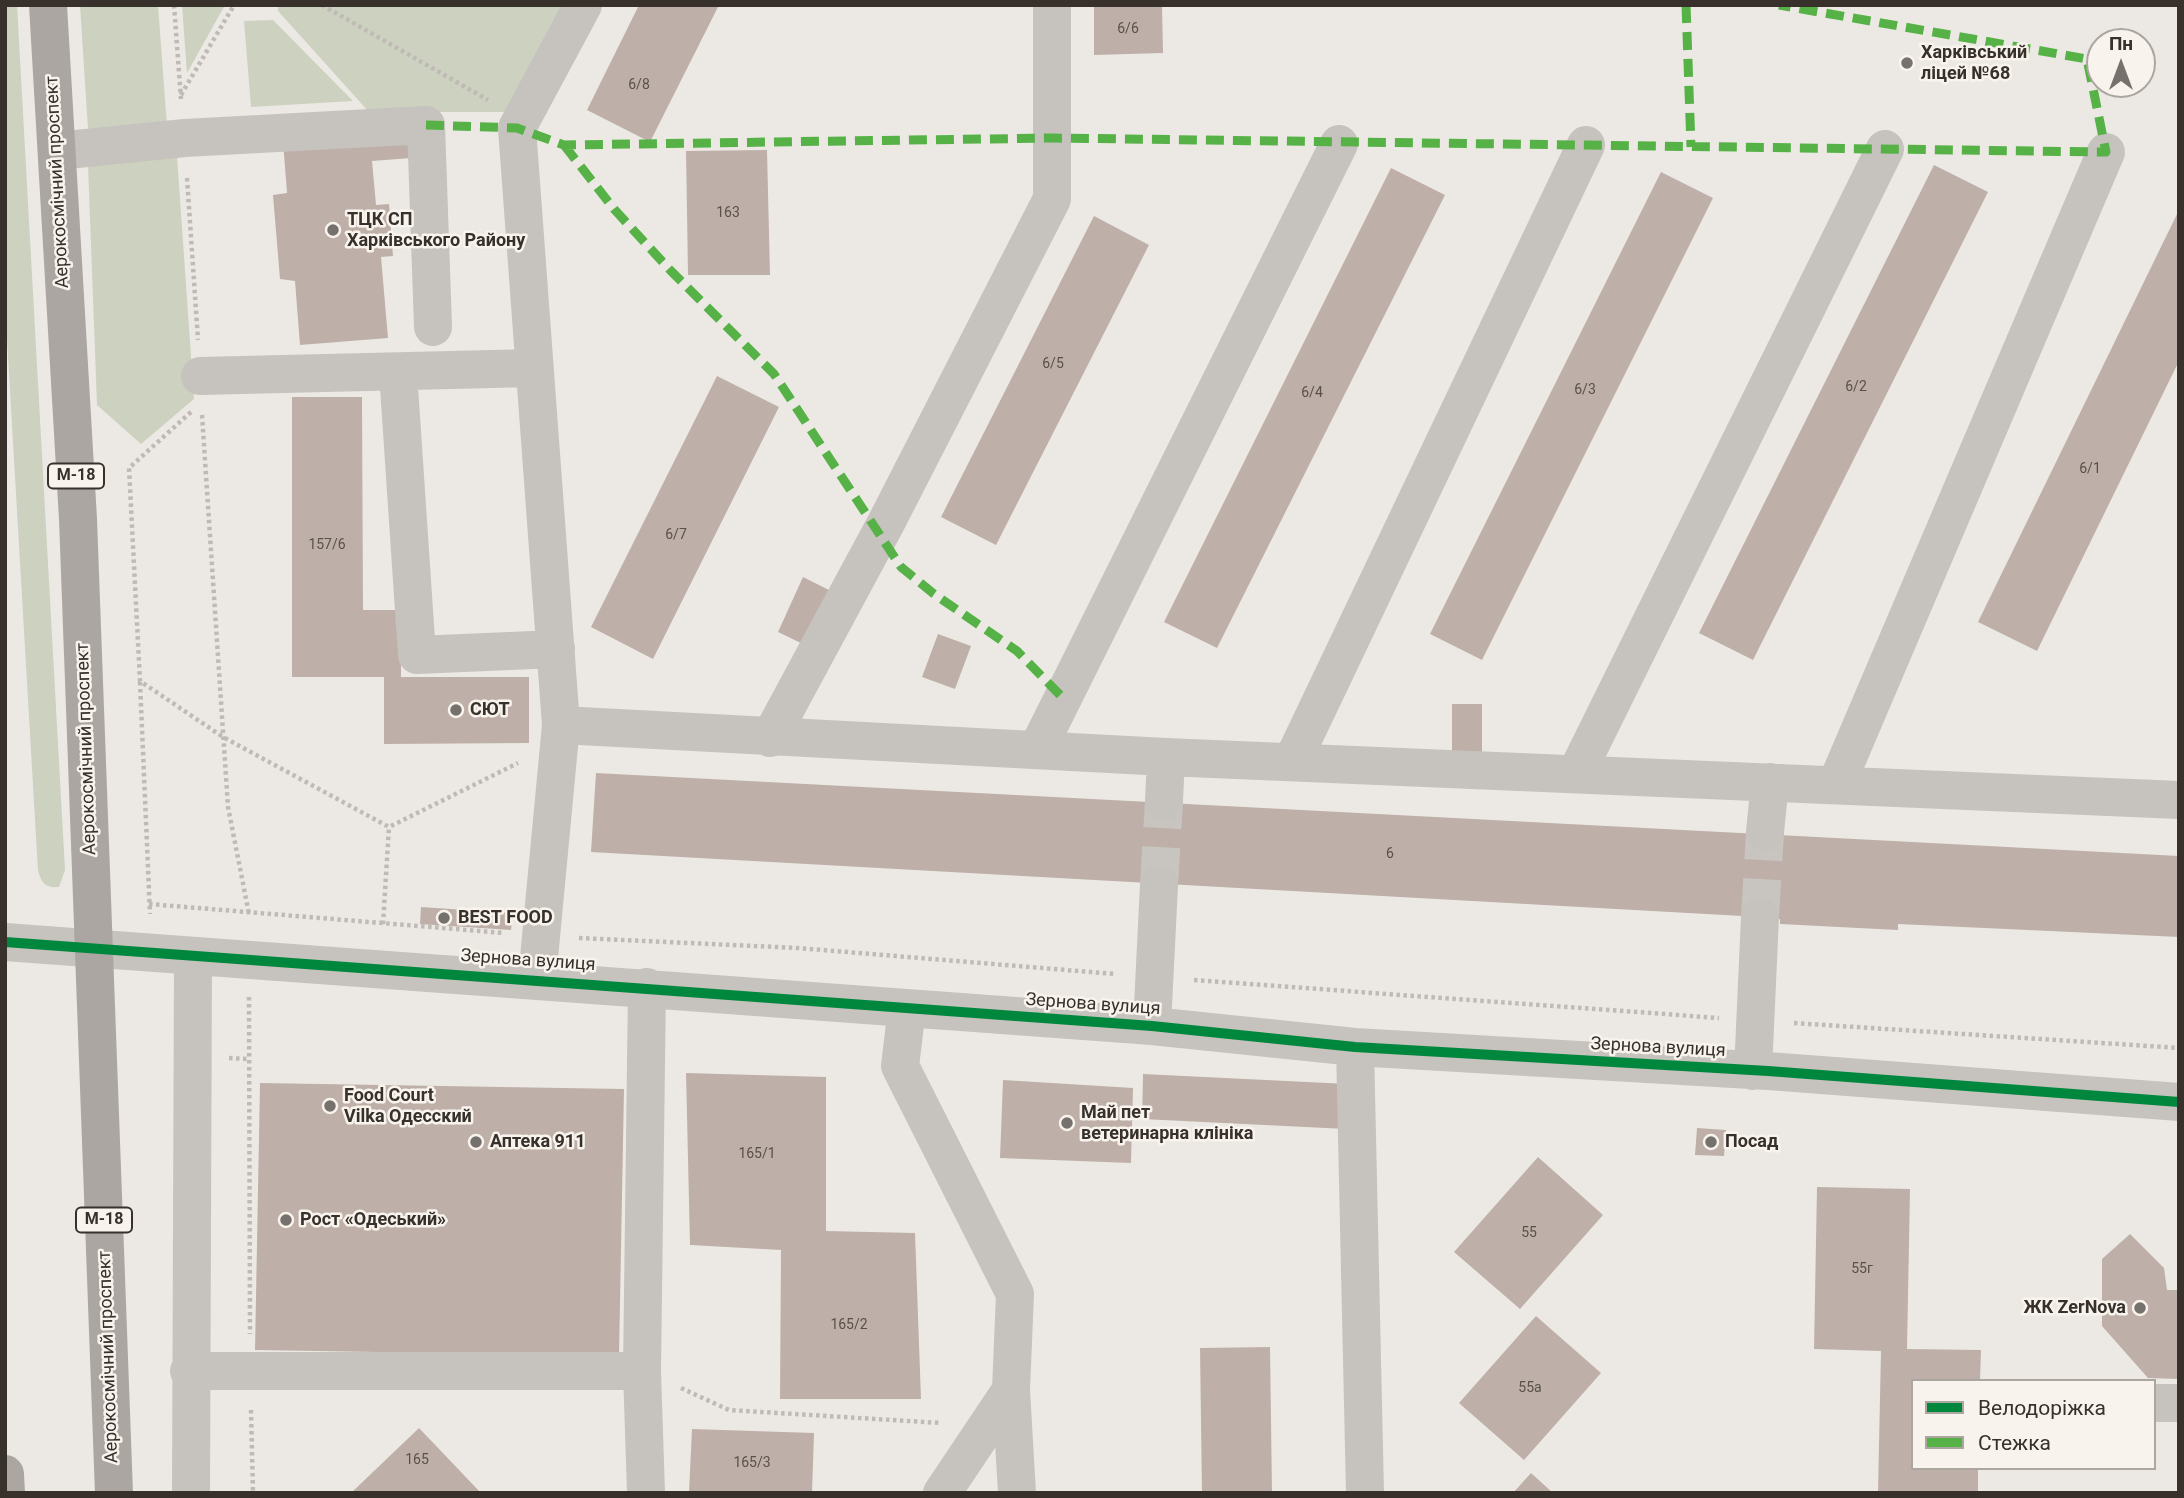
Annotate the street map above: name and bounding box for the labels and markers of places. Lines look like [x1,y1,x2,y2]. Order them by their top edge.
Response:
place label: Харківський ліцей №68 [1921,42,2027,84]
marker: Харківський ліцей №68 [1899,55,1915,71]
place label: ТЦК СП Харківського Району [347,209,525,252]
marker: ТЦК СП Харківського Району [325,222,341,238]
place label: СЮТ [470,699,510,721]
marker: СЮТ [448,702,464,718]
place label: BEST FOOD [458,907,553,929]
marker: BEST FOOD [436,910,452,926]
place label: Food Court Vilka Одесский [344,1085,472,1128]
marker: Food Court Vilka Одесский [322,1098,338,1114]
place label: Май пет ветеринарна клініка [1081,1102,1253,1144]
marker: Май пет ветеринарна клініка [1059,1115,1075,1131]
place label: Аптека 911 [490,1131,586,1153]
place label: Посад [1725,1131,1778,1153]
marker: Аптека 911 [468,1134,484,1150]
marker: Посад [1703,1134,1719,1150]
place label: Рост «Одеський» [300,1209,446,1231]
marker: Рост «Одеський» [278,1212,294,1228]
place label: ЖК ZerNova [2024,1297,2126,1319]
marker: ЖК ZerNova [2132,1300,2148,1316]

